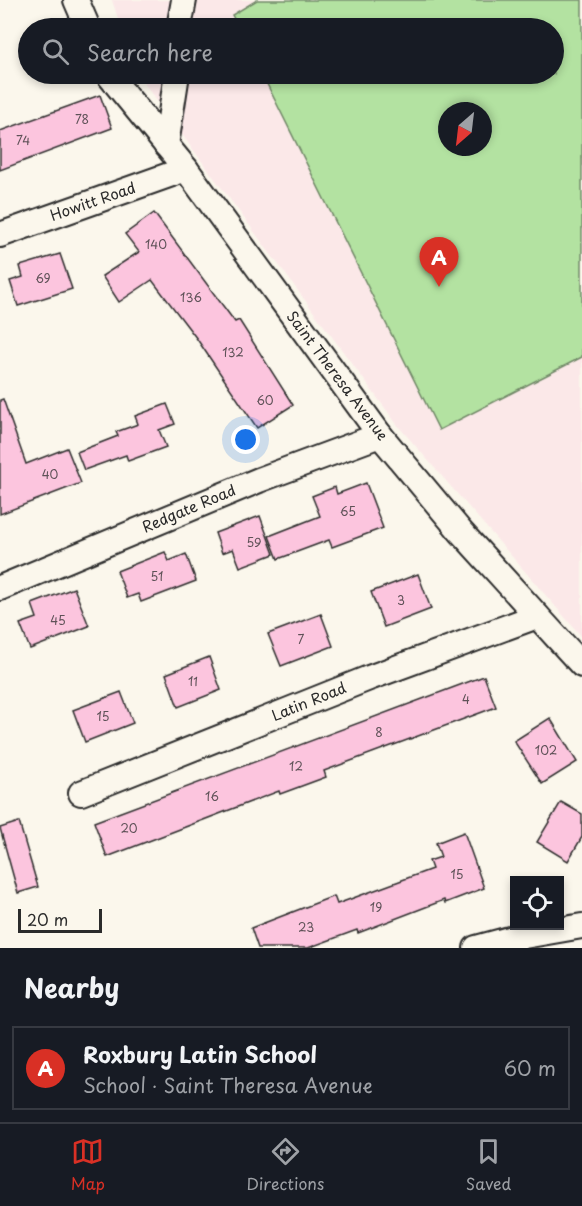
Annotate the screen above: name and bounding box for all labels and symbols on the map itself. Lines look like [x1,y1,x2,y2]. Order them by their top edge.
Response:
north arrow [438,102,492,156]
house number: 78 [75,110,89,128]
house number: 74 [16,131,30,149]
street label: Howitt Road [47,175,138,226]
house number: 140 [145,235,167,253]
pin: A [420,238,458,287]
house number: 69 [35,269,51,287]
house number: 136 [180,288,202,306]
street label: Saint Theresa Avenue [282,305,395,445]
house number: 132 [222,343,244,361]
house number: 60 [256,391,274,409]
your location [231,425,260,454]
house number: 40 [42,465,59,483]
street label: Redgate Road [138,478,239,538]
house number: 65 [340,502,356,520]
house number: 59 [247,533,261,551]
house number: 51 [151,567,163,585]
house number: 3 [397,591,405,609]
house number: 45 [50,611,66,629]
house number: 7 [298,630,305,648]
house number: 11 [188,672,198,690]
street label: Latin Road [268,675,349,726]
house number: 4 [462,690,470,708]
house number: 15 [96,707,110,725]
house number: 8 [375,723,383,741]
house number: 102 [535,741,557,759]
house number: 12 [289,757,303,775]
house number: 16 [205,787,219,805]
house number: 20 [120,819,138,837]
house number: 15 [450,865,464,883]
house number: 19 [370,898,382,916]
scale bar [18,906,102,934]
house number: 23 [298,918,314,936]

